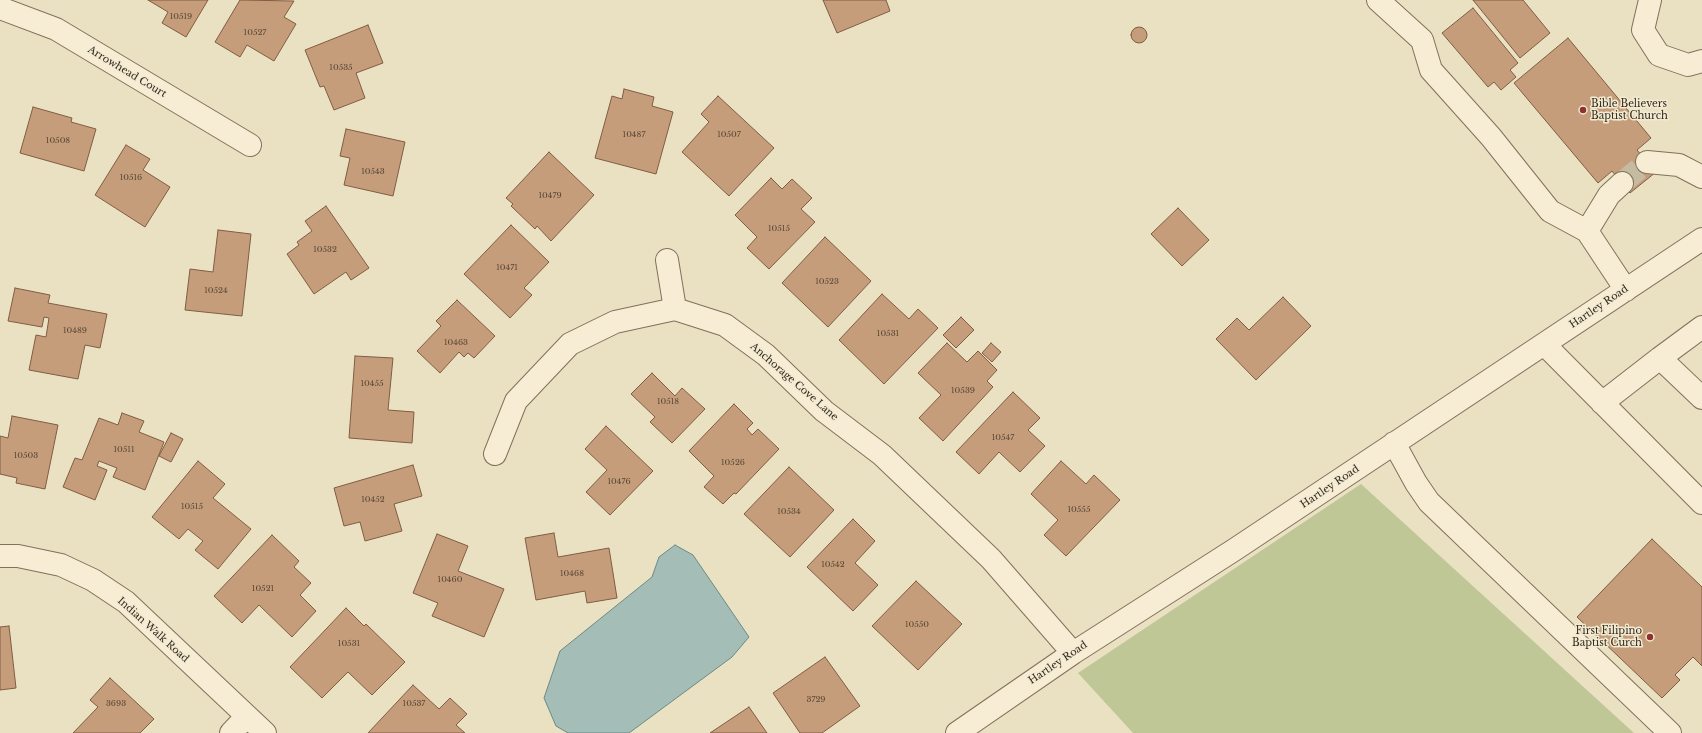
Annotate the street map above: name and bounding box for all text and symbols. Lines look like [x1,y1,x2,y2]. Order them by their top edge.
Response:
house number: 10519 [170,12,192,22]
house number: 10527 [244,28,266,38]
street label: Arrowhead Court [86,44,168,100]
house number: 10535 [329,63,353,73]
place label: Bible Believers Baptist Church [1591,98,1668,122]
marker: Bible Believers Baptist Church [1578,105,1588,115]
house number: 10487 [623,130,645,140]
house number: 10507 [717,130,741,140]
house number: 10508 [46,136,70,146]
house number: 10543 [361,167,385,177]
house number: 10516 [120,173,142,183]
house number: 10479 [538,191,562,201]
house number: 10515 [768,224,790,234]
house number: 10532 [313,245,337,255]
house number: 10471 [496,263,518,273]
house number: 10523 [815,277,839,287]
street label: Hartley Road [1567,283,1631,331]
house number: 10524 [204,286,228,296]
house number: 10489 [63,326,87,336]
house number: 10531 [877,329,899,339]
house number: 10463 [444,338,468,348]
street label: Anchorage Cove Lane [748,341,840,423]
house number: 10455 [360,379,384,389]
house number: 10539 [951,386,975,396]
house number: 10518 [657,397,679,407]
house number: 10547 [992,433,1014,443]
house number: 10511 [114,445,134,455]
house number: 10503 [14,451,38,461]
house number: 10526 [721,458,745,468]
street label: Hartley Road [1298,463,1362,511]
house number: 10476 [607,477,631,487]
house number: 10452 [361,495,385,505]
house number: 10515 [181,502,203,512]
house number: 10555 [1068,505,1090,515]
house number: 10534 [777,507,801,517]
house number: 10542 [821,560,845,570]
house number: 10468 [560,569,584,579]
house number: 10460 [438,575,462,585]
house number: 10521 [252,584,274,594]
street label: Indian Walk Road [115,595,191,665]
house number: 10550 [905,620,929,630]
place label: First Filipino Baptist Curch [1572,625,1642,648]
marker: First Filipino Baptist Curch [1645,632,1655,642]
house number: 10531 [338,639,360,649]
street label: Hartley Road [1026,639,1090,687]
house number: 3729 [806,695,826,705]
house number: 3693 [106,699,126,709]
house number: 10537 [403,699,425,709]

